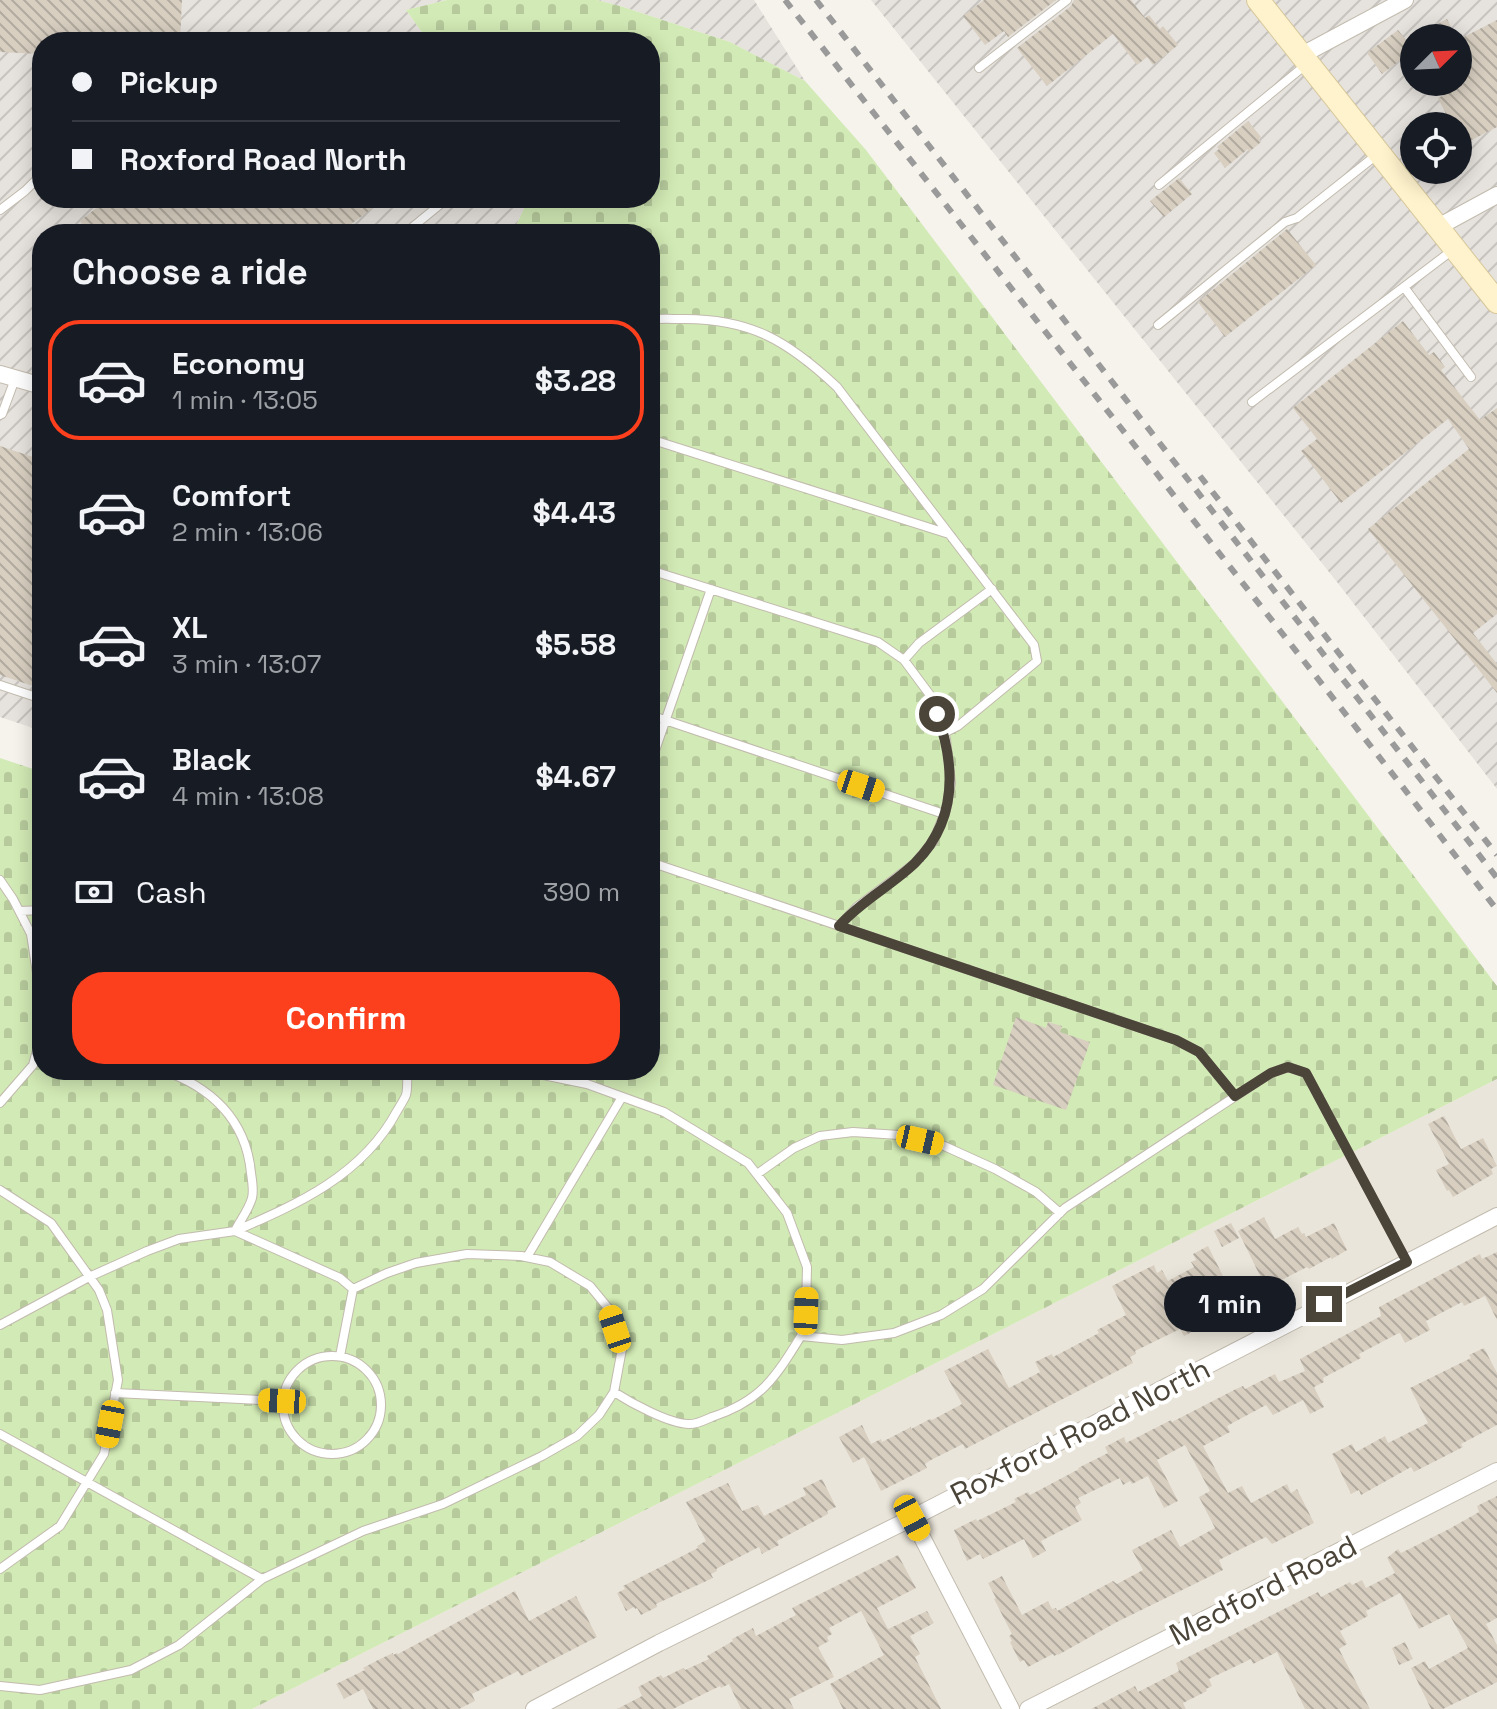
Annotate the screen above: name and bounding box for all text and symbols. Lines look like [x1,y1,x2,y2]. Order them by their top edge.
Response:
north arrow [1400,24,1472,96]
map controls [1400,24,1472,184]
text: Pickup [120,63,218,102]
button: locate [1400,112,1472,184]
text: Roxford Road North [120,140,407,179]
text: Choose a ride [72,249,308,295]
icon: car [76,344,148,416]
text: Economy [172,344,305,383]
text: $3.28 [535,361,616,400]
text: 1 min · 13:05 [172,383,318,417]
icon: car [76,476,148,548]
text: Comfort [172,476,291,515]
text: $4.43 [532,493,616,532]
text: 2 min · 13:06 [172,515,323,549]
icon: car [76,608,148,680]
text: XL [172,608,208,647]
text: $5.58 [535,625,616,664]
text: 3 min · 13:07 [172,647,321,681]
route start [919,696,955,732]
icon: car [76,740,148,812]
text: Black [172,740,251,779]
text: $4.67 [535,757,616,796]
car [834,767,888,805]
text: 4 min · 13:08 [172,779,324,813]
icon: cash [72,870,116,914]
text: Cash [136,873,207,912]
text: 390 m [543,875,620,909]
button: Confirm [72,972,620,1064]
car [894,1123,946,1157]
callout: 1 min [1164,1276,1296,1332]
route end [1306,1286,1342,1322]
car [793,1287,819,1335]
text: 1 min [1198,1287,1262,1321]
car [596,1302,634,1356]
street label: Roxford Road North [944,1349,1216,1513]
car [257,1388,307,1414]
car [94,1398,126,1450]
car [890,1491,934,1545]
street label: Medford Road [1163,1526,1363,1654]

